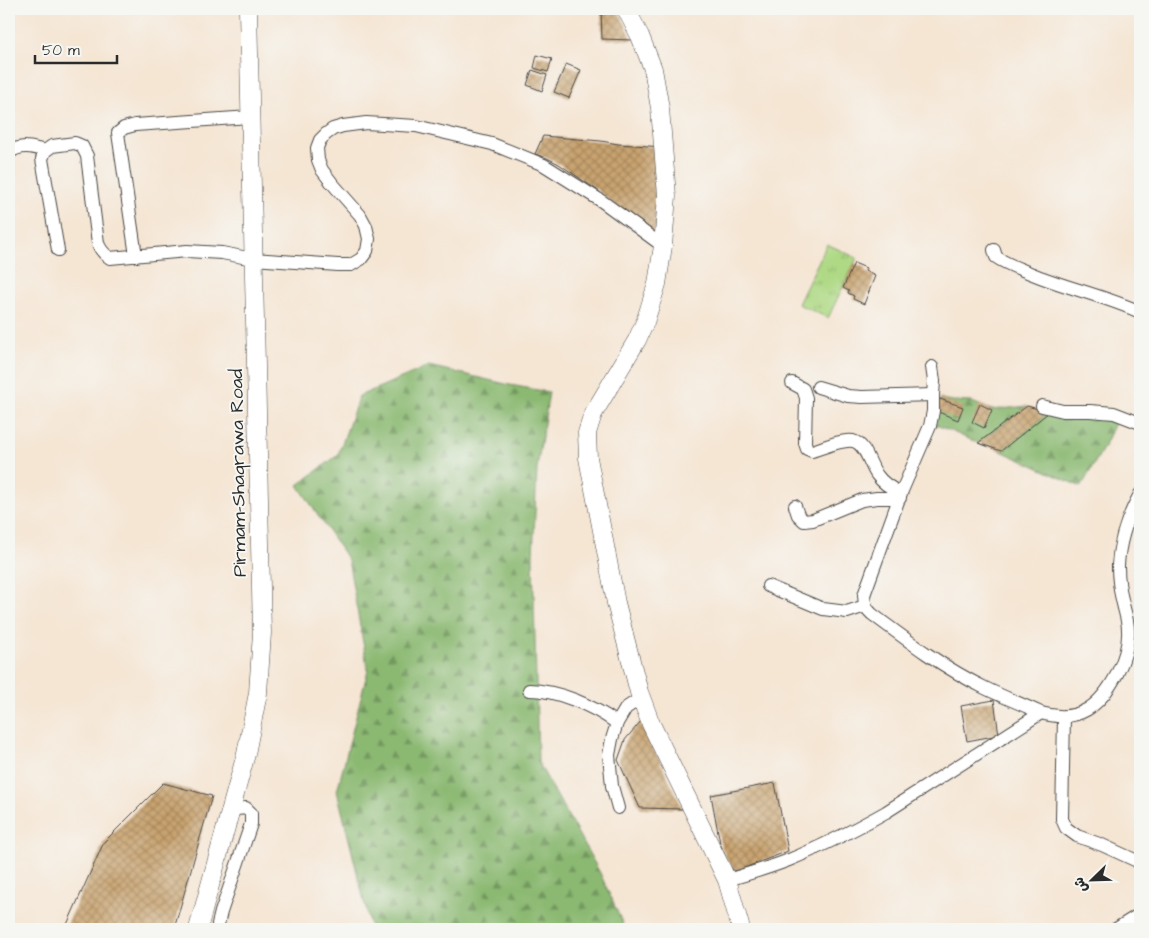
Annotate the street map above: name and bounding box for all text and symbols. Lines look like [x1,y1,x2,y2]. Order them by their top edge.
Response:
scale bar [35,32,118,64]
text: 50 m [42,40,80,61]
street label: Pirmam-Shaqrawa Road [223,368,254,577]
north arrow [1066,856,1116,906]
text: ش [1069,874,1093,896]

